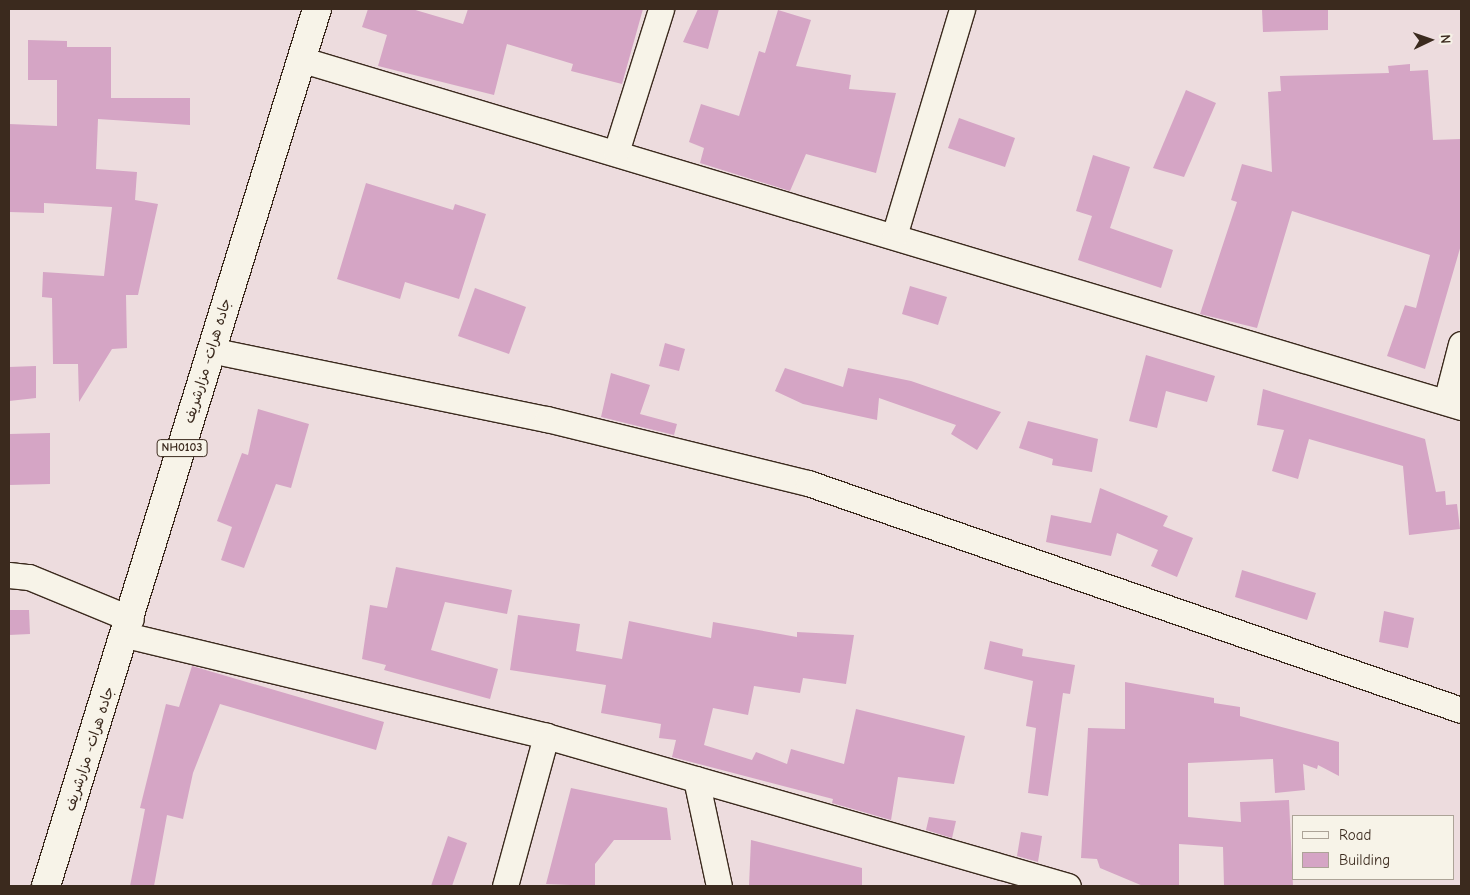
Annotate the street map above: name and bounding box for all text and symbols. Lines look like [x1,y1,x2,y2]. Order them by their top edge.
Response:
north arrow [1405,15,1455,65]
text: N [1437,34,1454,44]
street label: جاده هرات- مزارشریف [181,296,235,426]
road number: NH0103 [156,438,208,458]
street label: جاده هرات- مزارشریف [62,685,118,813]
legend [1292,815,1455,880]
text: Road [1339,826,1371,844]
text: Building [1339,851,1390,869]

